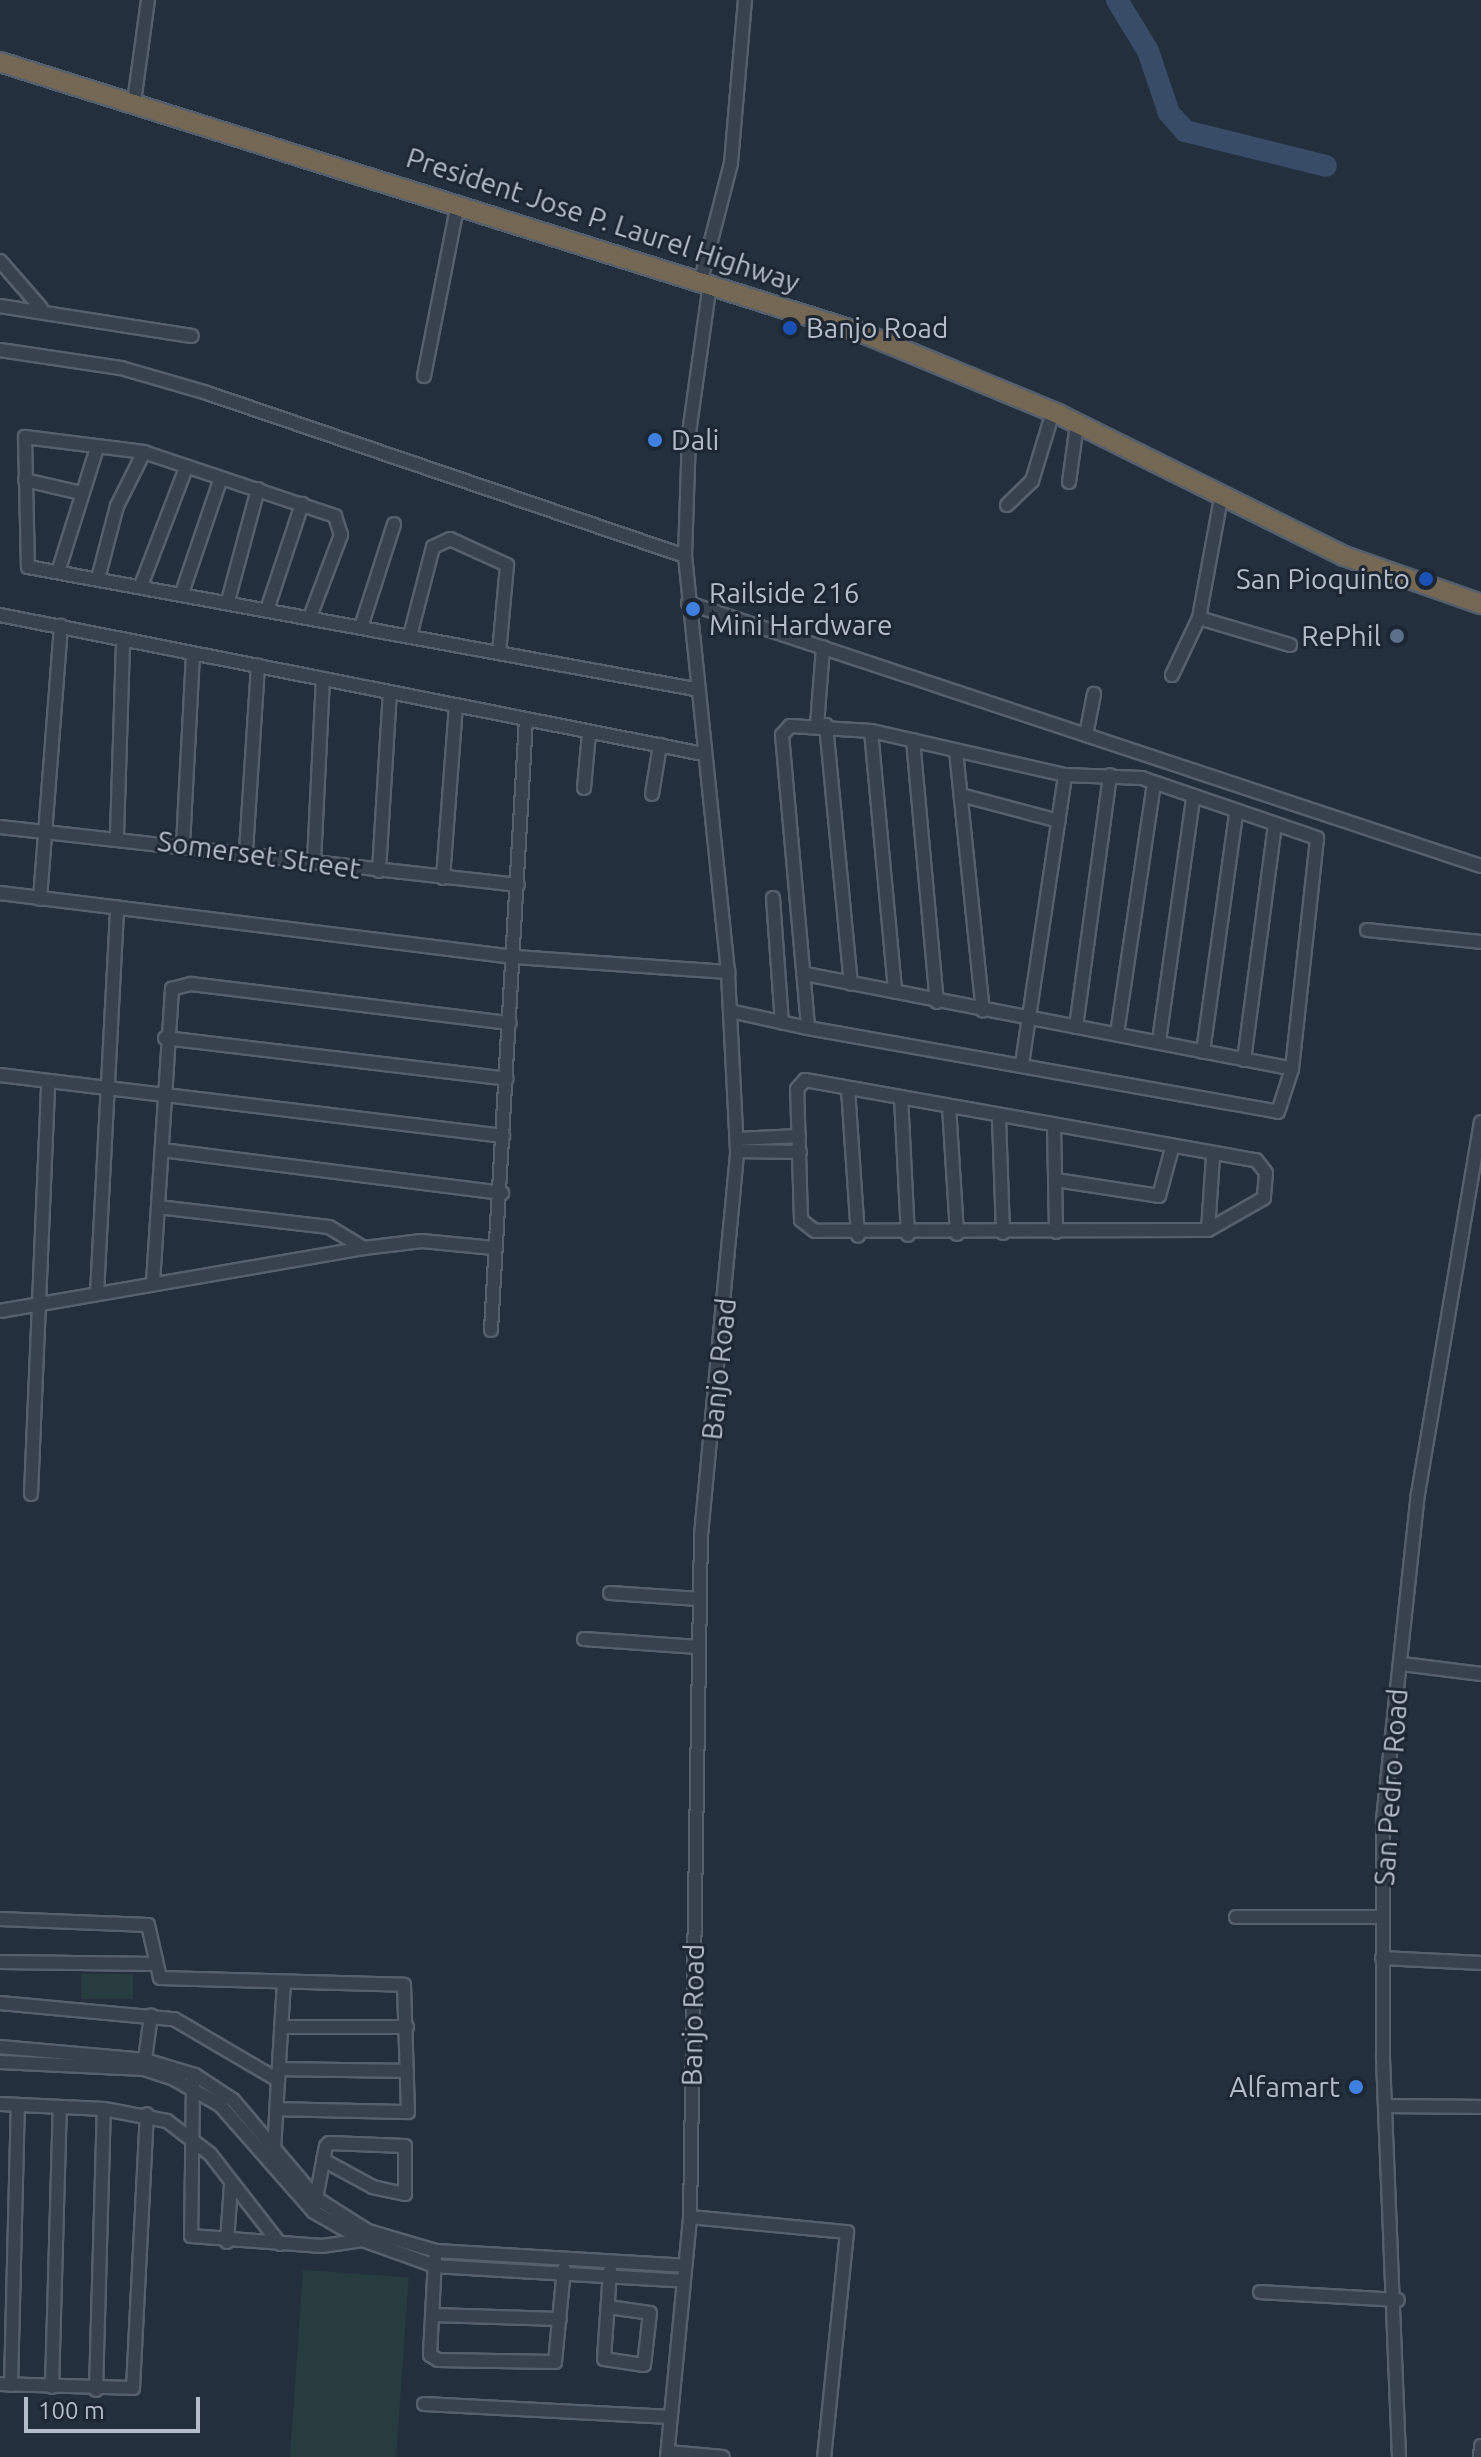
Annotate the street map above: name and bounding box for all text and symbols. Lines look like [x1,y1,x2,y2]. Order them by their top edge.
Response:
street label: President Jose P. Laurel Highway [402,140,804,300]
place label: Banjo Road [806,311,948,345]
marker: Banjo Road [781,319,799,337]
place label: Dali [671,423,719,457]
marker: Dali [646,431,664,449]
place label: San Pioquinto [1236,562,1410,596]
marker: San Pioquinto [1417,570,1435,588]
place label: Railside 216 Mini Hardware [709,576,892,642]
marker: Railside 216 Mini Hardware [684,600,702,618]
place label: RePhil [1301,619,1381,653]
marker: RePhil [1388,627,1406,645]
street label: Somerset Street [155,824,363,886]
street label: Banjo Road [695,1296,743,1442]
street label: San Pedro Road [1367,1687,1415,1887]
street label: Banjo Road [675,1944,711,2086]
place label: Alfamart [1229,2070,1340,2104]
marker: Alfamart [1347,2078,1365,2096]
scale bar [28,2381,204,2431]
text: 100 m [38,2397,105,2424]

